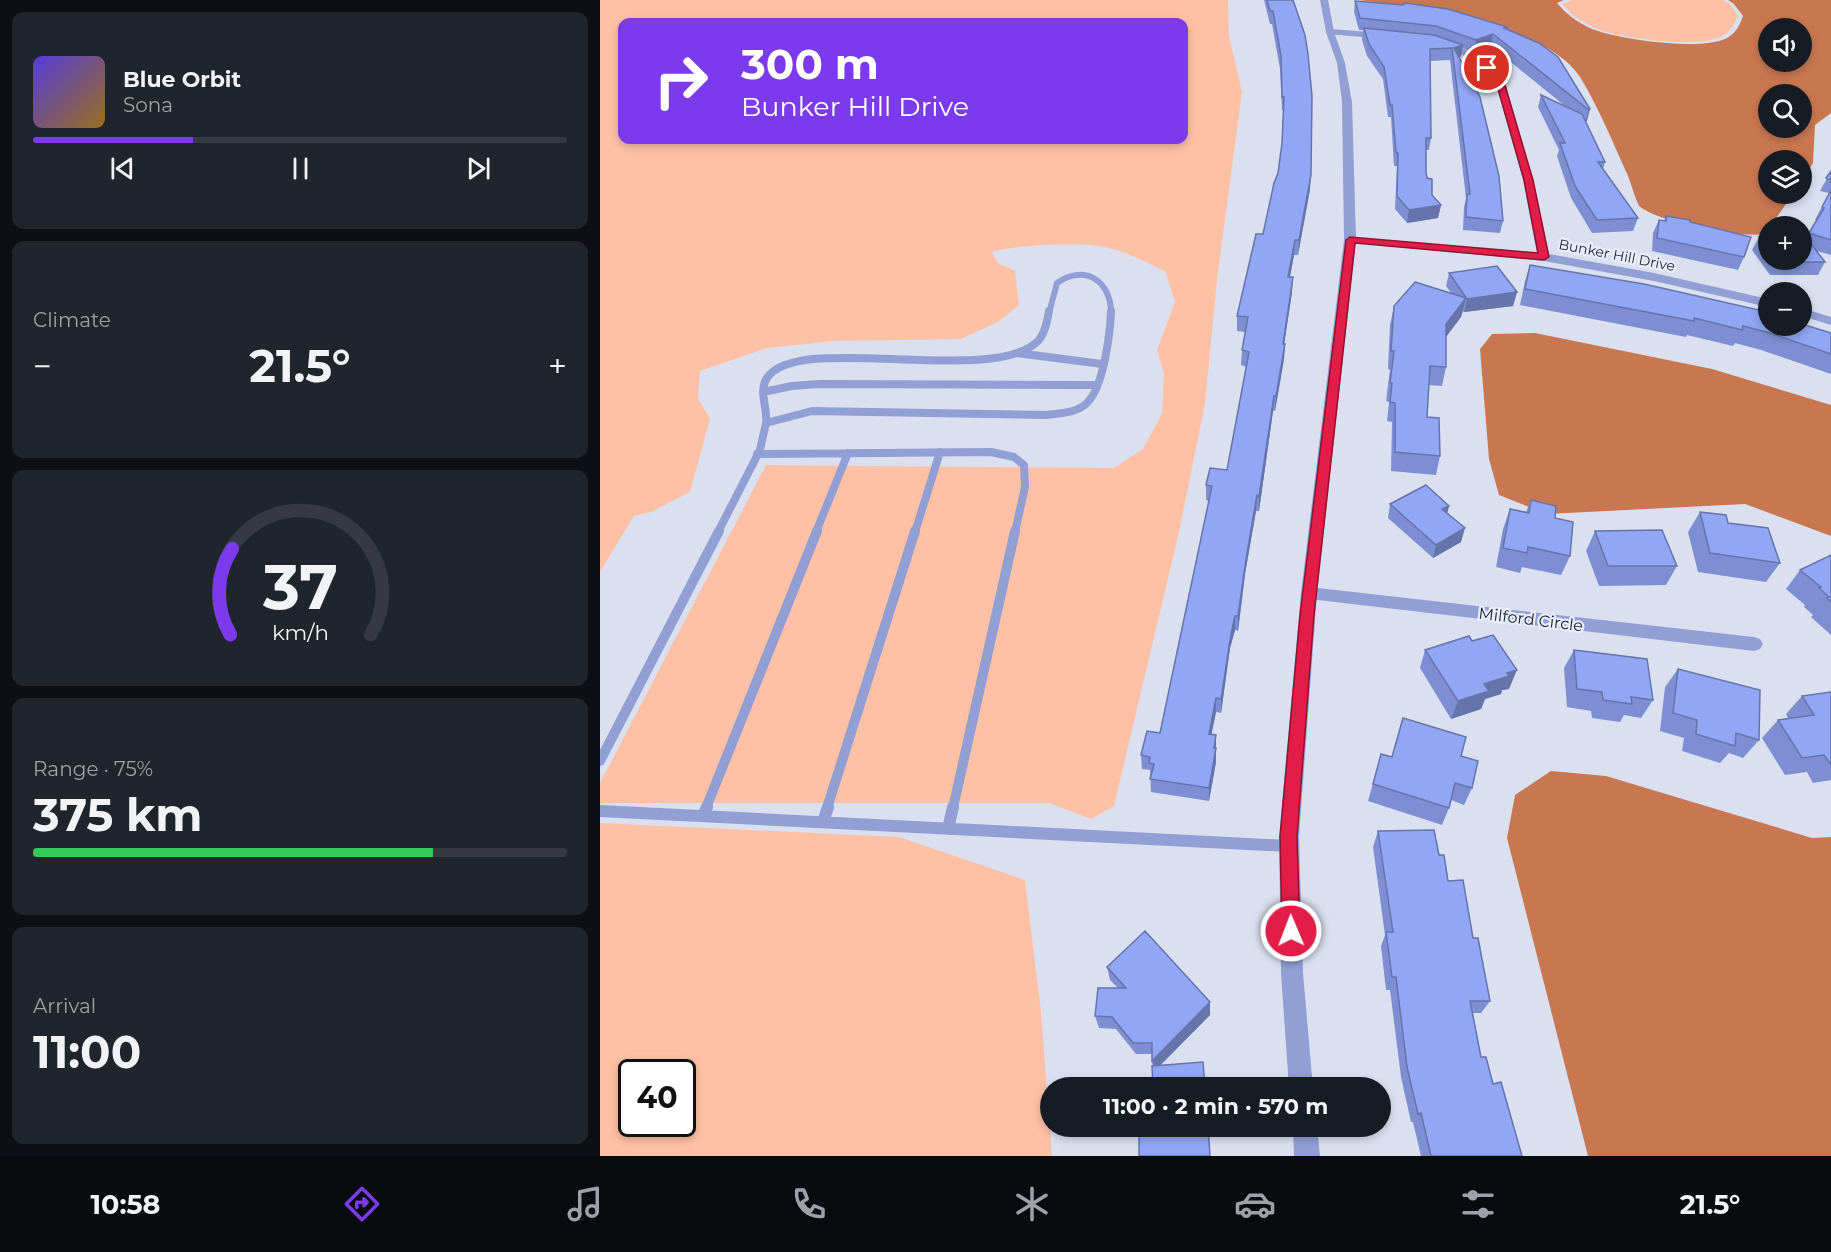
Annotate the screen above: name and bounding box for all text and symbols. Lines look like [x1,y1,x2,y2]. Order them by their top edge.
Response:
map controls [1758,18,1812,336]
button: sound [1758,18,1812,72]
text: 300 m [741,38,879,90]
icon: right [642,42,720,120]
pin [1461,42,1512,93]
icon: arrive [1470,51,1503,84]
text: Blue Orbit [123,66,241,93]
button: search [1758,84,1812,138]
text: Bunker Hill Drive [741,90,969,123]
text: Sona [123,93,173,117]
button: layers [1758,150,1812,204]
icon: previous [106,152,139,185]
icon: pause [284,152,317,185]
icon: next [462,152,495,185]
button: + [1758,216,1812,270]
street label: Bunker Hill Drive [1557,235,1677,275]
button: − [1758,282,1812,336]
text: Climate [33,308,111,332]
text: 21.5° [249,338,351,393]
text: − [33,346,52,386]
text: + [548,346,567,386]
text: 37 [261,549,338,625]
street label: Milford Circle [1478,604,1584,635]
text: km/h [271,619,329,645]
text: Range · 75% [33,757,153,781]
text: 375 km [33,787,202,842]
position arrow [1259,899,1323,963]
text: Arrival [33,994,96,1018]
text: 11:00 [33,1024,141,1079]
speed limit sign: 40 [618,1059,696,1137]
text: 11:00 · 2 min · 570 m [1103,1093,1328,1120]
icon: directions [341,1183,383,1225]
icon: music [564,1183,606,1225]
icon: phone [788,1183,830,1225]
icon: climate [1011,1183,1053,1225]
icon: car [1234,1183,1276,1225]
icon: filters [1457,1183,1499,1225]
text: 10:58 [91,1188,160,1221]
text: 21.5° [1680,1188,1740,1221]

